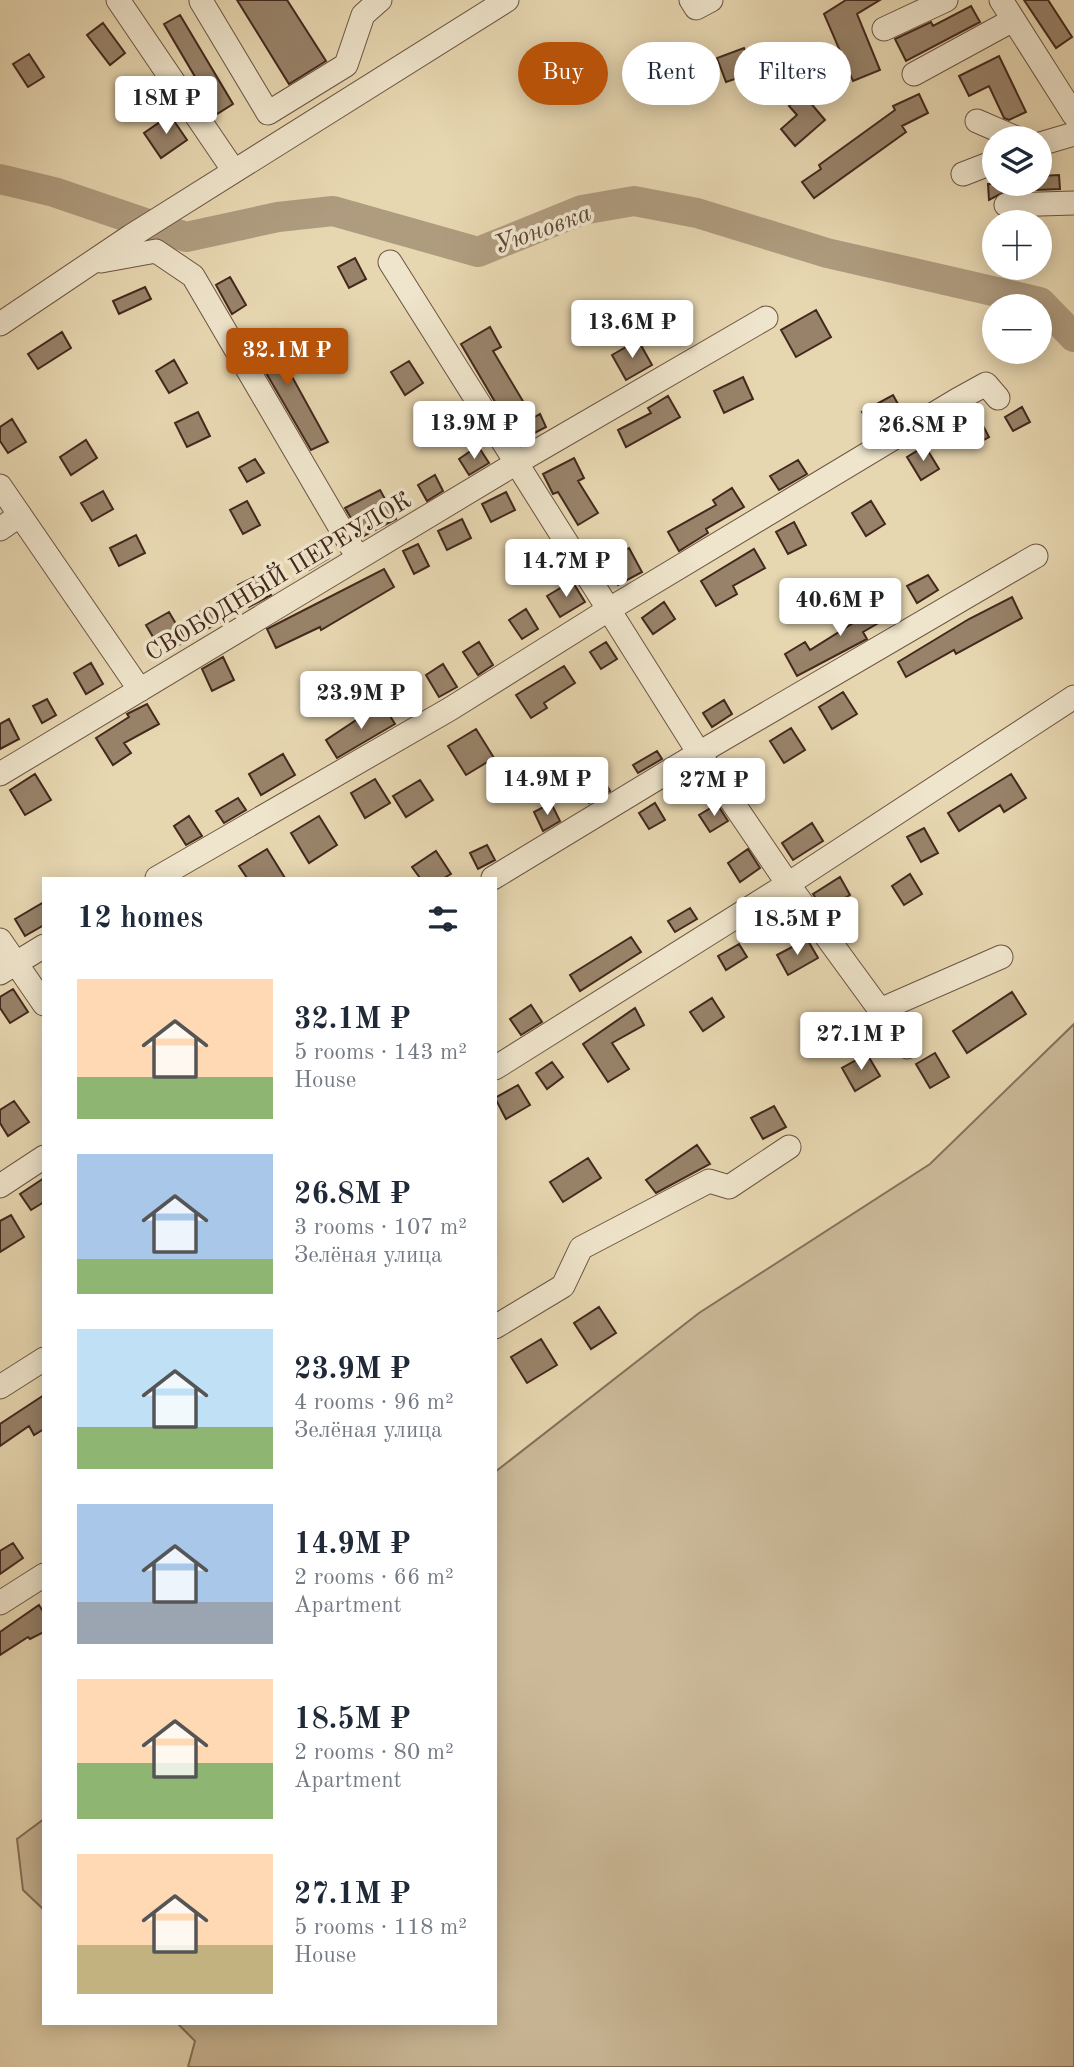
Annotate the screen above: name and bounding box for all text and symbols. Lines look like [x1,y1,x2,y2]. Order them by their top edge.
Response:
chip: Buy [518,42,608,105]
chip: Rent [622,42,720,105]
chip: Filters [734,42,851,105]
pin: 18M ₽ [117,76,215,136]
text: 18M ₽ [131,87,201,110]
map controls [982,126,1052,364]
button: layers [982,126,1052,196]
water label: Уюновка [490,200,595,260]
button: + [982,210,1052,280]
button: − [982,294,1052,364]
pin: 13.6M ₽ [567,300,697,360]
text: 13.6M ₽ [587,311,677,334]
pin: 32.1M ₽ [222,328,352,388]
text: 32.1M ₽ [242,339,332,362]
pin: 13.9M ₽ [409,402,539,461]
pin: 26.8M ₽ [858,404,988,463]
text: 13.9M ₽ [429,412,519,435]
text: 26.8M ₽ [878,414,968,437]
street label: СВОБОДНЫЙ ПЕРЕУЛОК [139,484,416,667]
pin: 14.7M ₽ [501,540,631,599]
text: 14.7M ₽ [521,550,611,573]
pin: 40.6M ₽ [775,578,905,638]
text: 40.6M ₽ [795,589,885,612]
pin: 23.9M ₽ [296,672,426,731]
text: 23.9M ₽ [316,682,406,705]
pin: 14.9M ₽ [482,758,612,817]
pin: 27M ₽ [665,758,763,818]
text: 14.9M ₽ [502,768,592,791]
text: 27M ₽ [679,769,749,792]
pin: 18.5M ₽ [732,898,862,957]
icon: filters [424,900,462,938]
text: 12 homes [77,904,203,934]
text: 18.5M ₽ [752,908,842,931]
text: 32.1M ₽ [294,1005,411,1035]
icon: home [133,1007,217,1091]
pin: 27.1M ₽ [796,1012,926,1072]
text: 27.1M ₽ [816,1023,906,1046]
text: 5 rooms · 143 m² [294,1041,467,1064]
text: House [294,1069,356,1092]
text: 26.8M ₽ [294,1180,411,1210]
icon: home [133,1182,217,1266]
text: 3 rooms · 107 m² [294,1216,467,1239]
text: Зелёная улица [294,1244,442,1267]
text: 23.9M ₽ [294,1355,411,1385]
icon: home [133,1357,217,1441]
text: 4 rooms · 96 m² [294,1391,454,1414]
text: Зелёная улица [294,1419,442,1442]
text: 14.9M ₽ [294,1530,411,1560]
icon: home [133,1532,217,1616]
text: 2 rooms · 66 m² [294,1566,454,1589]
text: Apartment [294,1594,402,1617]
text: 18.5M ₽ [294,1705,411,1735]
icon: home [133,1707,217,1791]
text: 2 rooms · 80 m² [294,1741,454,1764]
text: Apartment [294,1769,402,1792]
text: 27.1M ₽ [294,1880,411,1910]
icon: home [133,1882,217,1966]
text: 5 rooms · 118 m² [294,1916,467,1939]
text: House [294,1944,356,1967]

